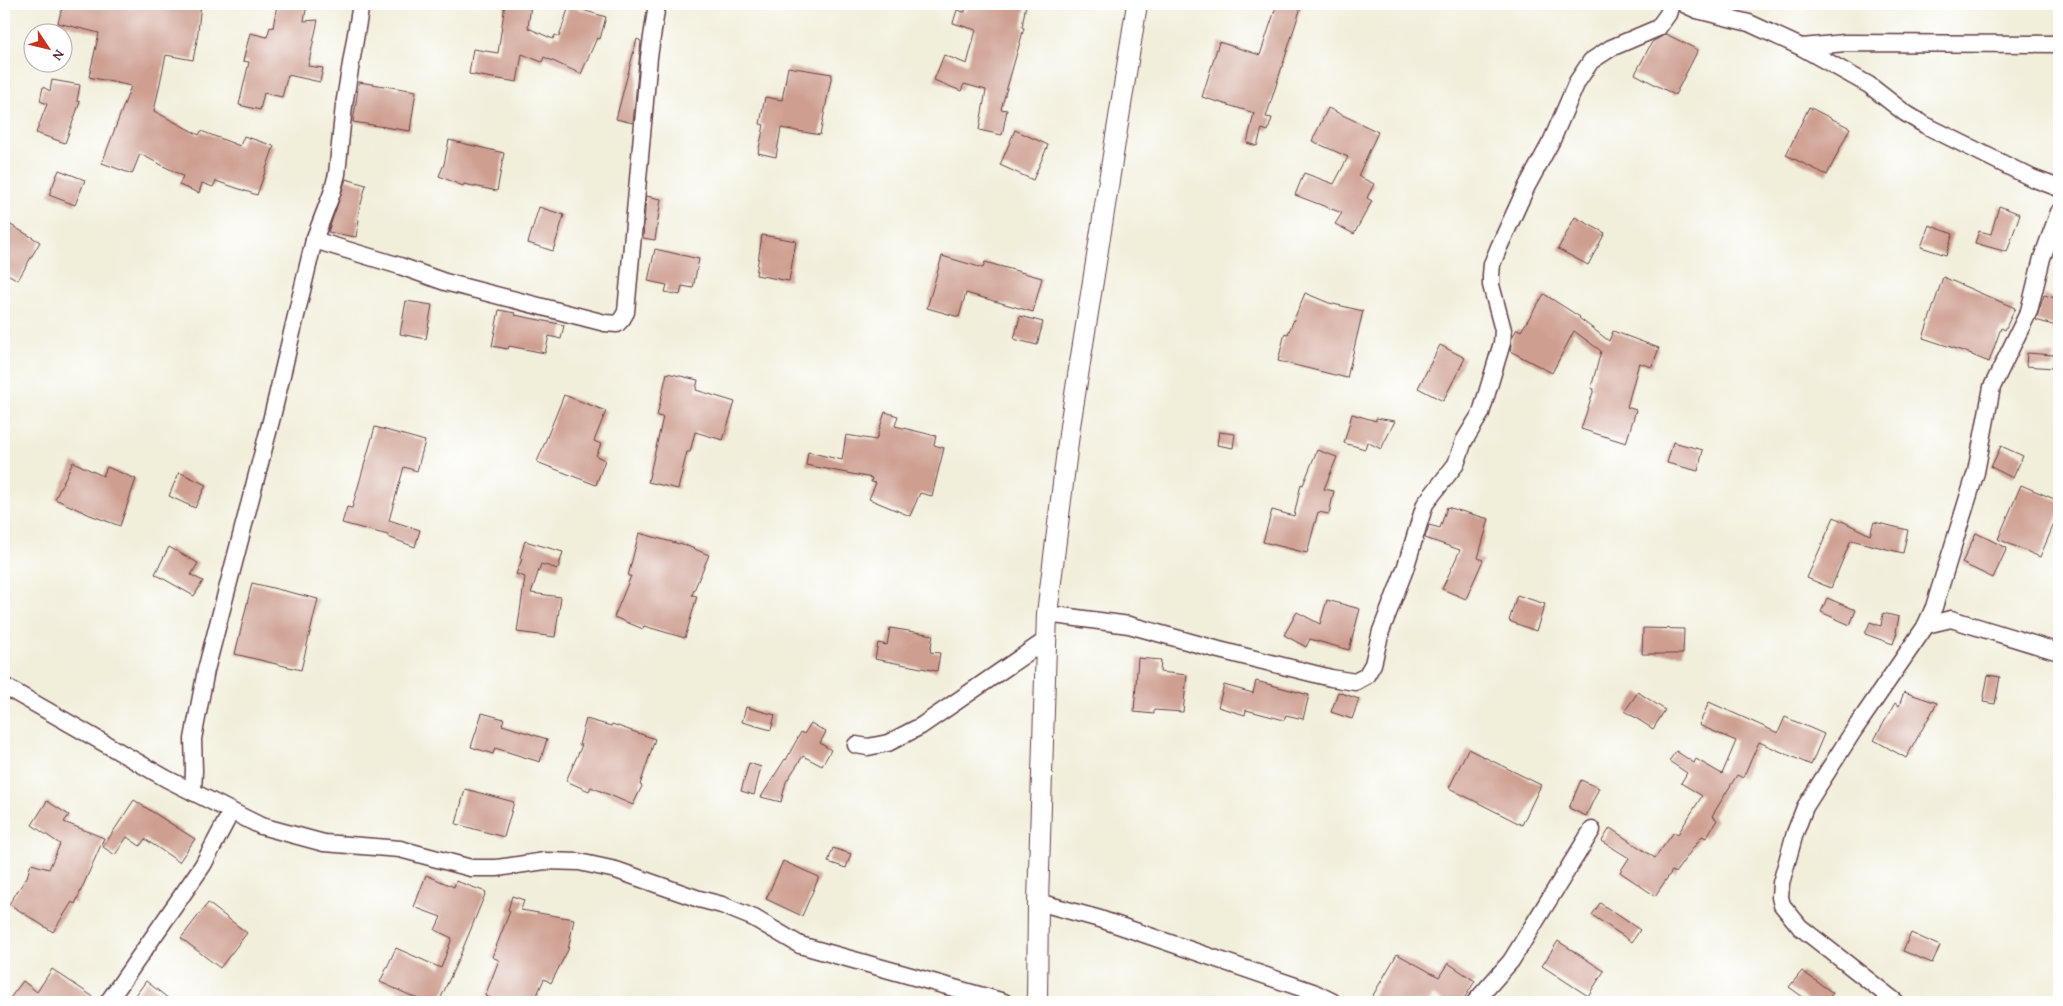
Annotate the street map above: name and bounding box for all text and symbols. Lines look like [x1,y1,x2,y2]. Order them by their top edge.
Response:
north arrow [22,22,72,72]
text: N [47,46,70,66]

